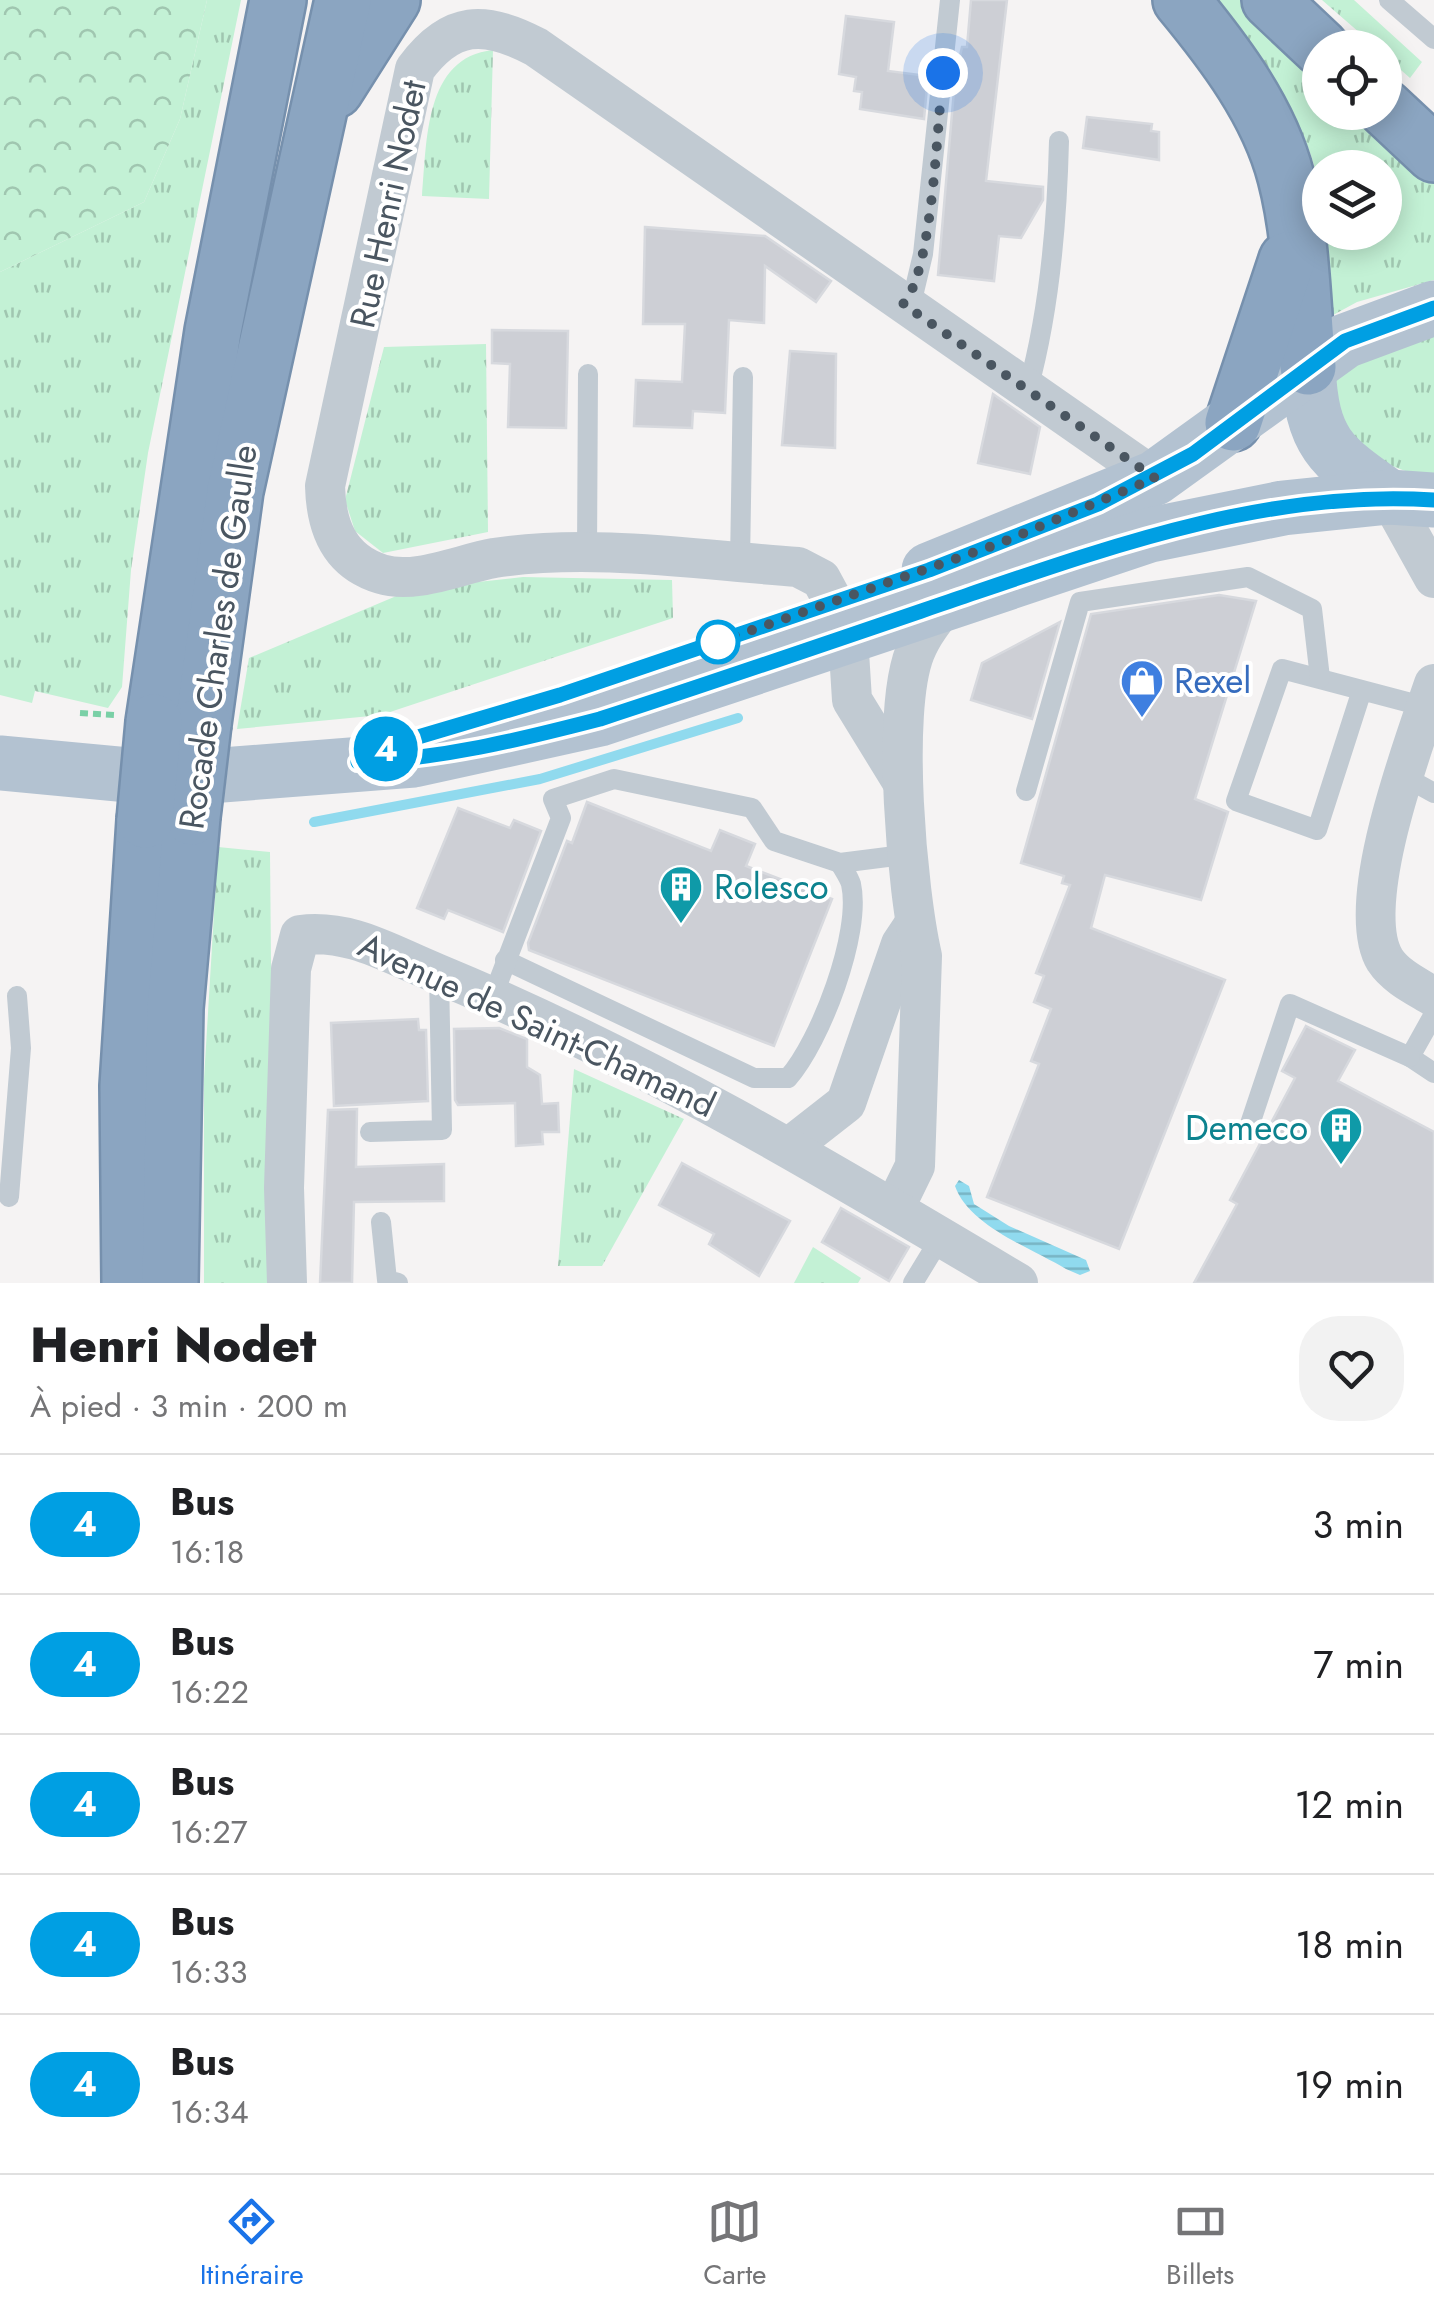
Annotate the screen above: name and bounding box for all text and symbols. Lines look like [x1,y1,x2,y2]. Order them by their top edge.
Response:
map controls [1302,30,1402,250]
button: locate [1302,30,1402,130]
your location [918,48,968,98]
street label: Rue Henri Nodet [337,75,439,333]
button: layers [1302,150,1402,250]
street label: Rocade Charles de Gaulle [166,442,270,832]
unlabelled marker [697,621,739,663]
place label: Rexel [1174,656,1251,706]
shop icon: Rexel [1119,658,1165,719]
line badge: 4 [354,716,418,782]
text: 4 [374,724,398,774]
place label: Rolesco [714,862,829,912]
building icon: Rolesco [658,864,704,925]
street label: Avenue de Saint-Chamand [350,920,724,1130]
place label: Demeco [1185,1103,1308,1153]
building icon: Demeco [1318,1105,1364,1166]
text: Henri Nodet [30,1311,316,1380]
button: heart [1299,1316,1404,1421]
text: À pied · 3 min · 200 m [30,1383,348,1429]
text: Bus [170,1474,234,1529]
text: 3 min [1312,1497,1404,1552]
text: 4 [73,1499,97,1549]
text: 16:18 [170,1529,244,1575]
text: Bus [170,1614,234,1669]
text: 7 min [1313,1637,1404,1692]
text: 4 [73,1639,97,1689]
text: 16:22 [170,1669,249,1715]
text: Bus [170,1754,234,1809]
text: 12 min [1294,1777,1404,1832]
text: 4 [73,1779,97,1829]
text: 16:27 [170,1809,247,1855]
text: Bus [170,1894,234,1949]
text: 18 min [1295,1917,1404,1972]
text: 4 [73,1919,97,1969]
text: 16:33 [170,1949,247,1995]
text: Bus [170,2034,234,2089]
text: 19 min [1294,2057,1404,2112]
text: 4 [73,2059,97,2109]
text: 16:34 [170,2089,249,2135]
tab: Itinéraire [200,2194,304,2295]
tab: Carte [703,2194,767,2295]
tab: Billets [1166,2194,1234,2295]

